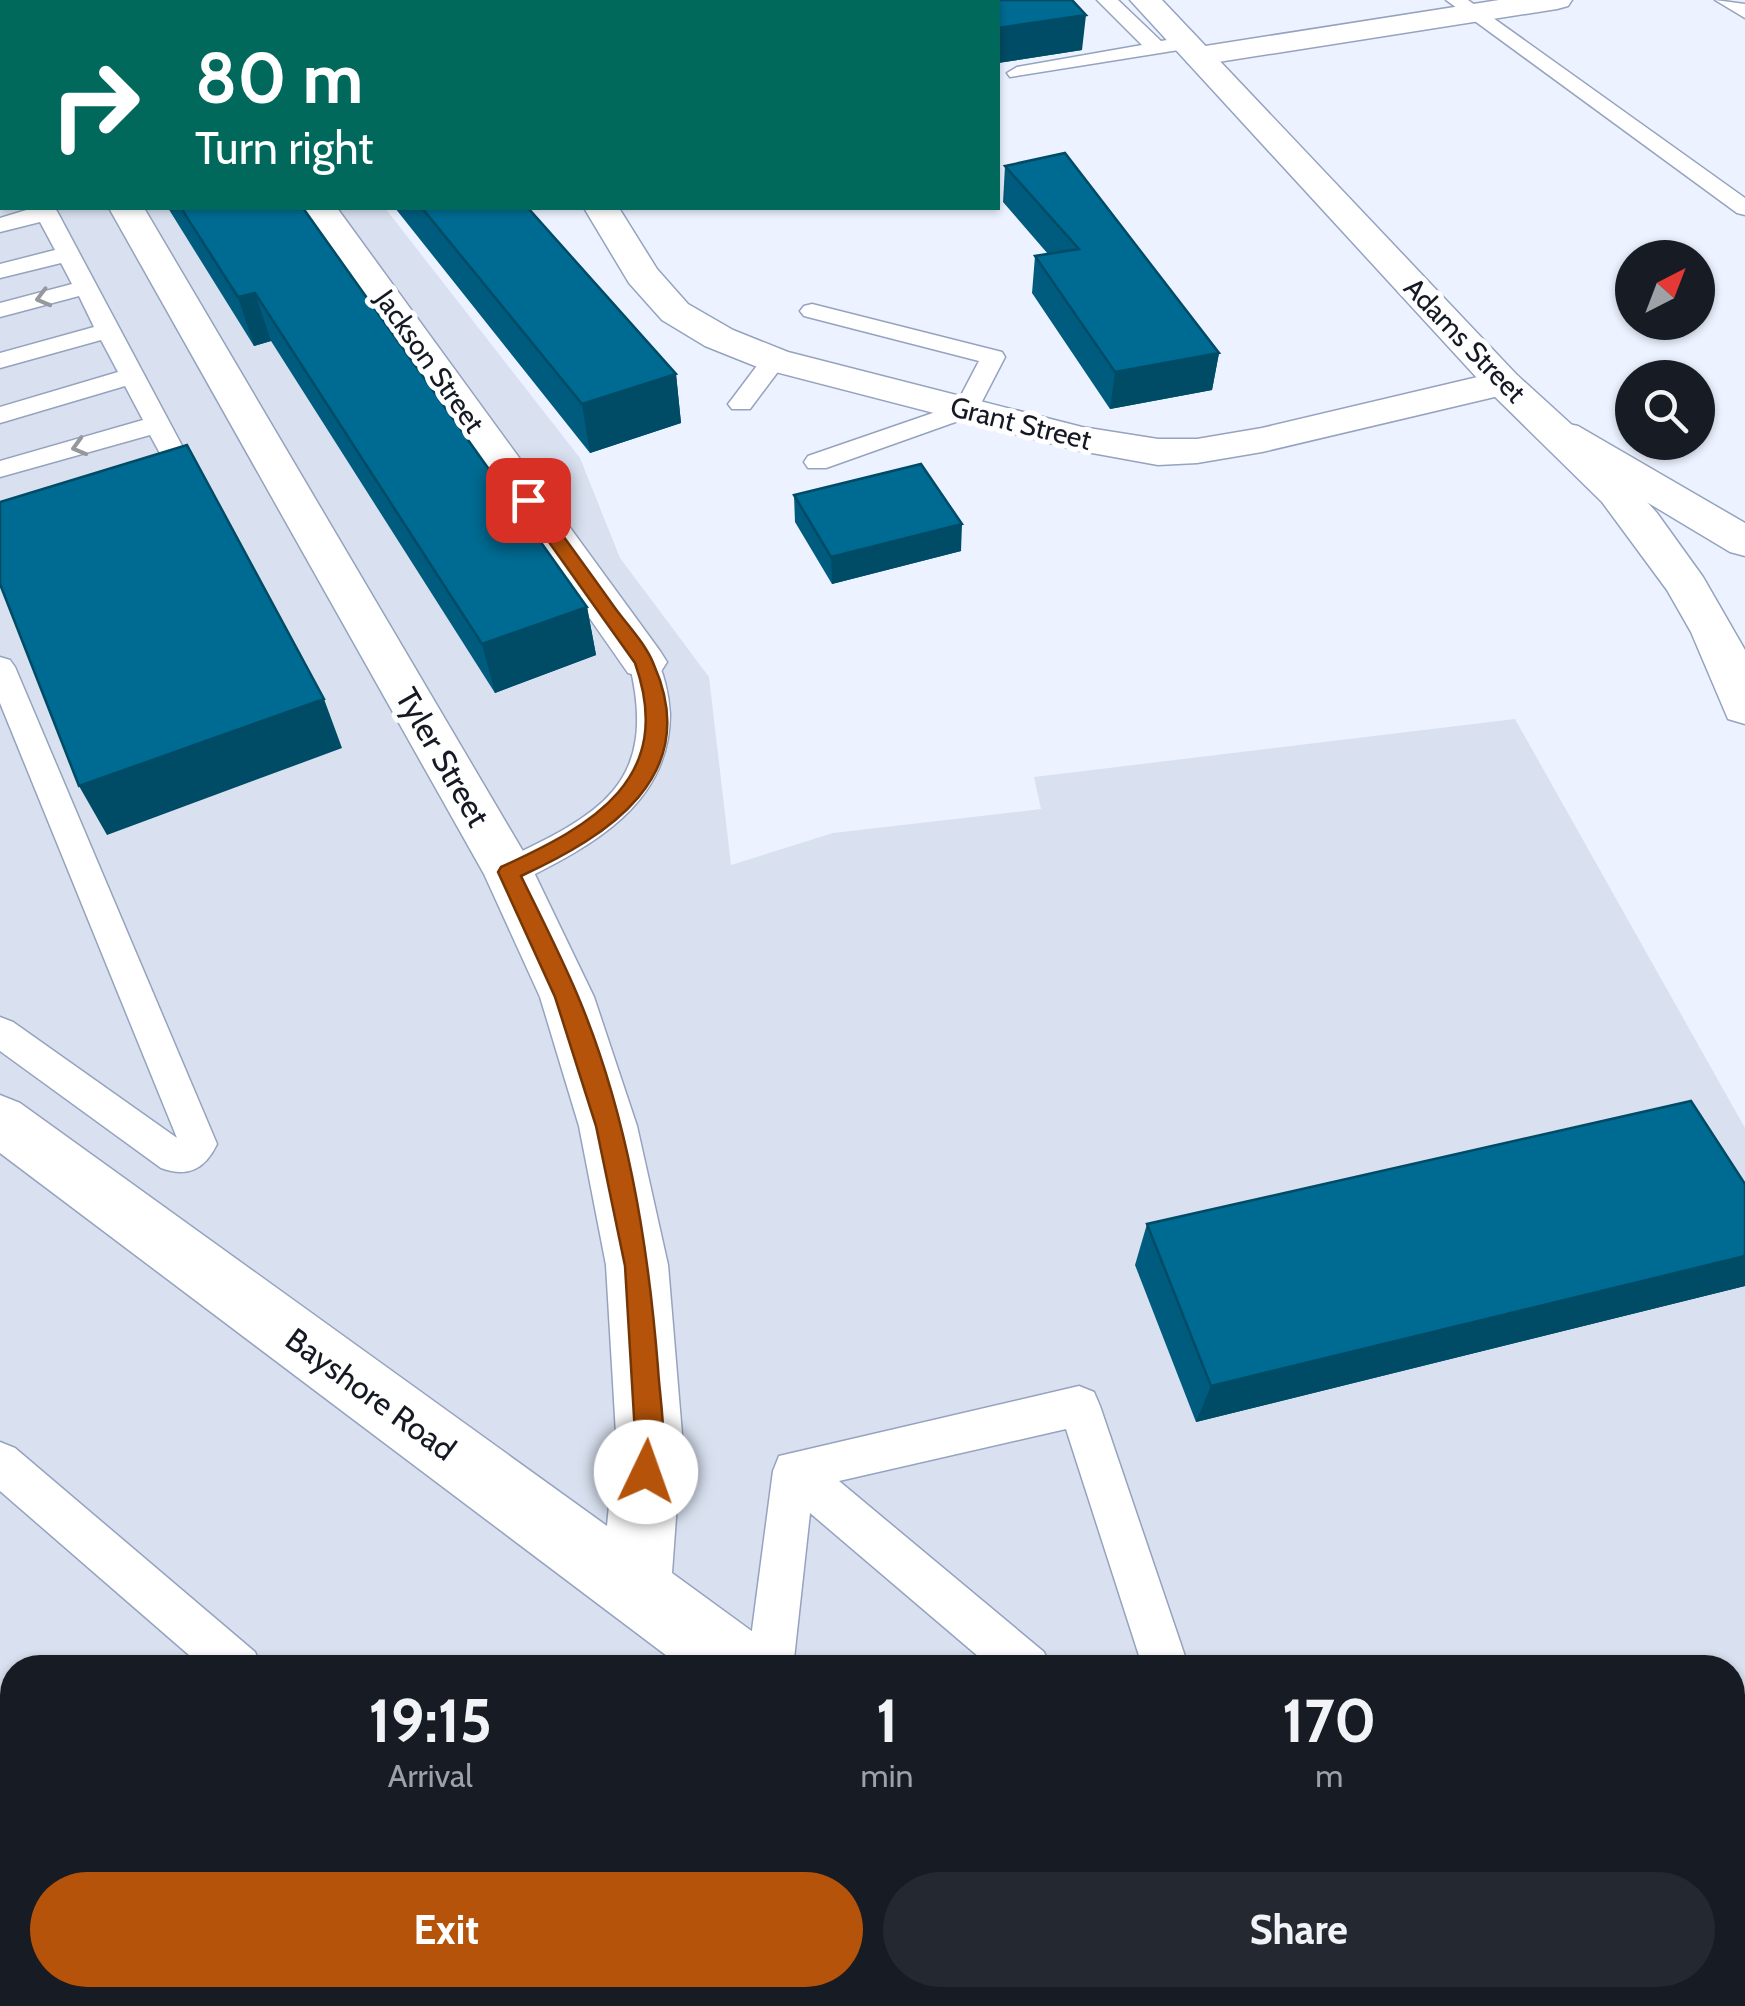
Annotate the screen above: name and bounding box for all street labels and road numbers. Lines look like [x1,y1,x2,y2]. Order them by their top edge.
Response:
street label: Adams Street [1397,271,1533,409]
street label: Jackson Street [368,282,492,439]
street label: Grant Street [947,389,1095,457]
street label: Tyler Street [388,681,498,834]
street label: Bayshore Road [278,1319,464,1469]

